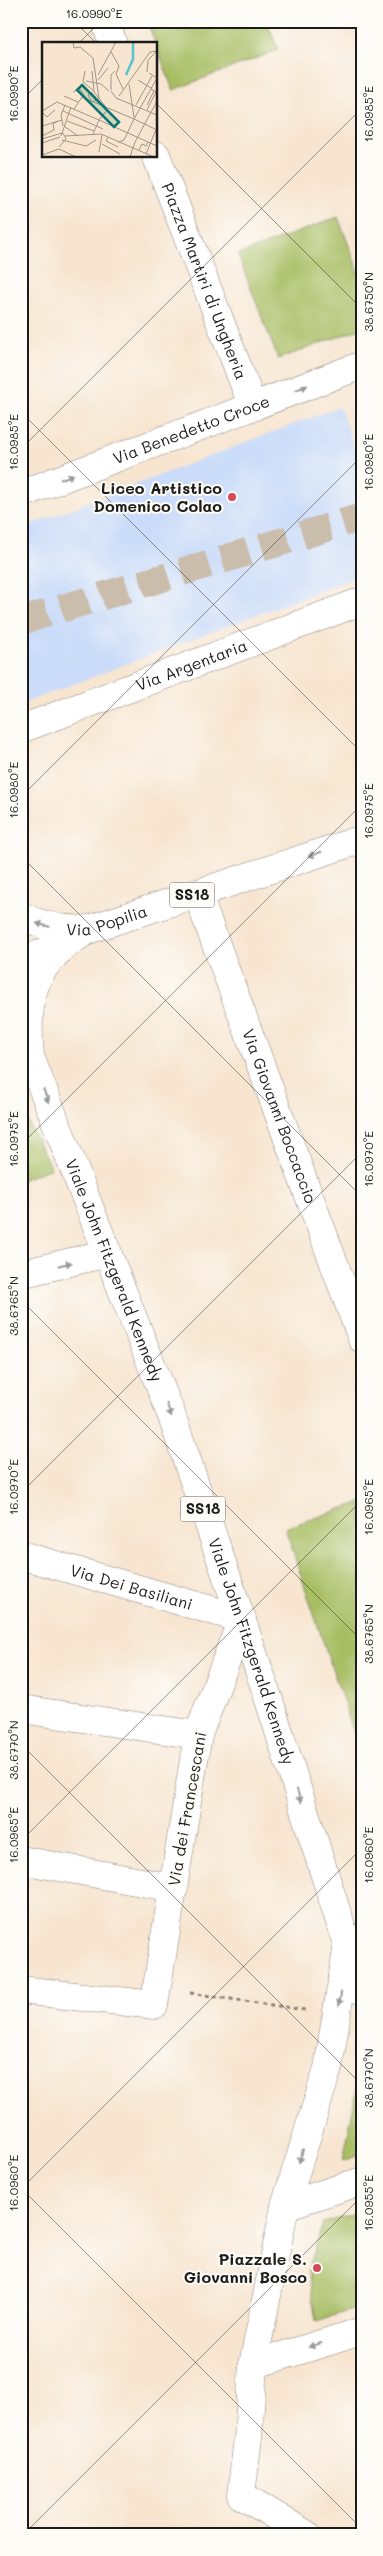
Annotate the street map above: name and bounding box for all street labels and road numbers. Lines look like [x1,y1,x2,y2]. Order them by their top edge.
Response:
street label: Piazza Martiri di Ungheria [158,179,252,382]
street label: Via Benedetto Croce [110,390,272,468]
street label: Via Argentaria [133,634,250,695]
road number: SS18 [170,882,214,908]
street label: Via Popilia [66,900,150,940]
street label: Via Giovanni Boccaccio [238,1026,322,1206]
street label: Viale John Fitzgerald Kennedy [61,1156,168,1384]
road number: SS18 [180,1496,226,1522]
street label: Viale John Fitzgerald Kennedy [204,1535,300,1767]
street label: Via Dei Basiliani [68,1559,195,1614]
street label: Via dei Francescani [163,1730,210,1888]

